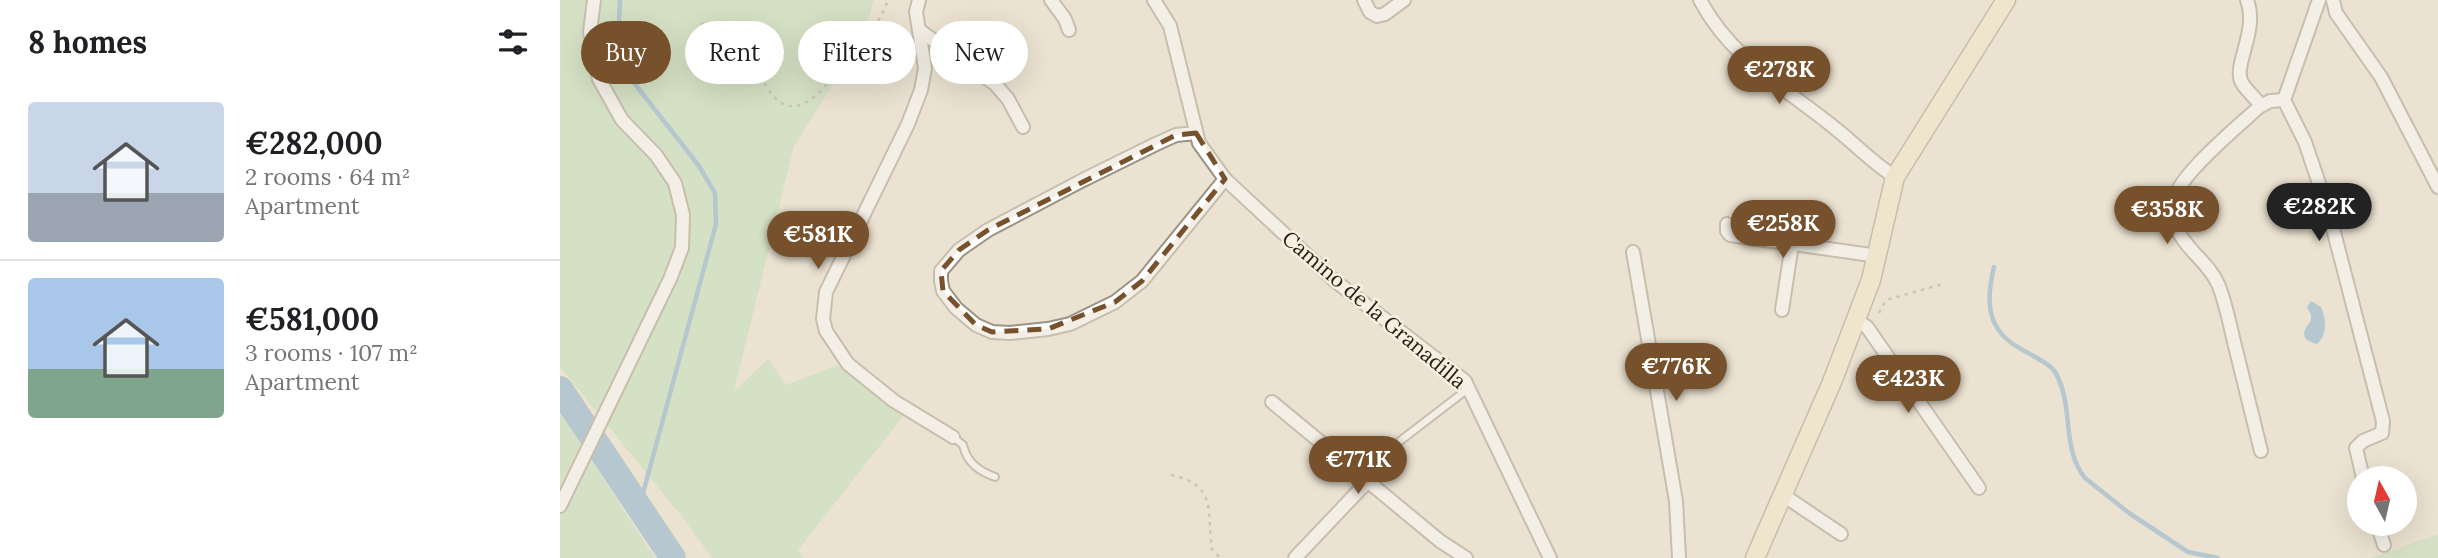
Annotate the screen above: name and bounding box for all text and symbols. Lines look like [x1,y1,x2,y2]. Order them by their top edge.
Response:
chip: Buy [581,21,671,84]
chip: Rent [685,21,784,84]
chip: Filters [798,21,916,84]
chip: New [930,21,1028,84]
text: 8 homes [28,23,147,61]
icon: filters [494,23,532,61]
pin: €278K [1730,46,1828,106]
text: €278K [1743,54,1815,83]
text: €282,000 [245,124,383,162]
icon: home [84,130,168,214]
text: 2 rooms · 64 m² [245,162,410,191]
pin: €282K [2270,184,2368,243]
pin: €358K [2118,187,2216,246]
text: Apartment [245,191,360,220]
text: €282K [2283,191,2355,220]
text: €358K [2130,194,2204,223]
pin: €258K [1734,201,1832,260]
text: €258K [1747,208,1819,237]
pin: €581K [769,212,867,271]
text: €581K [783,219,853,248]
street label: Camino de la Granadilla [1277,225,1472,395]
text: €581,000 [245,300,379,338]
icon: home [84,306,168,390]
text: 3 rooms · 107 m² [245,338,418,367]
pin: €776K [1627,344,1725,403]
text: €776K [1641,351,1711,380]
pin: €423K [1859,356,1957,415]
text: €423K [1872,363,1944,392]
text: Apartment [245,367,360,396]
pin: €771K [1309,436,1407,496]
text: €771K [1325,444,1391,473]
north arrow [2347,466,2417,536]
map controls [2347,466,2417,536]

